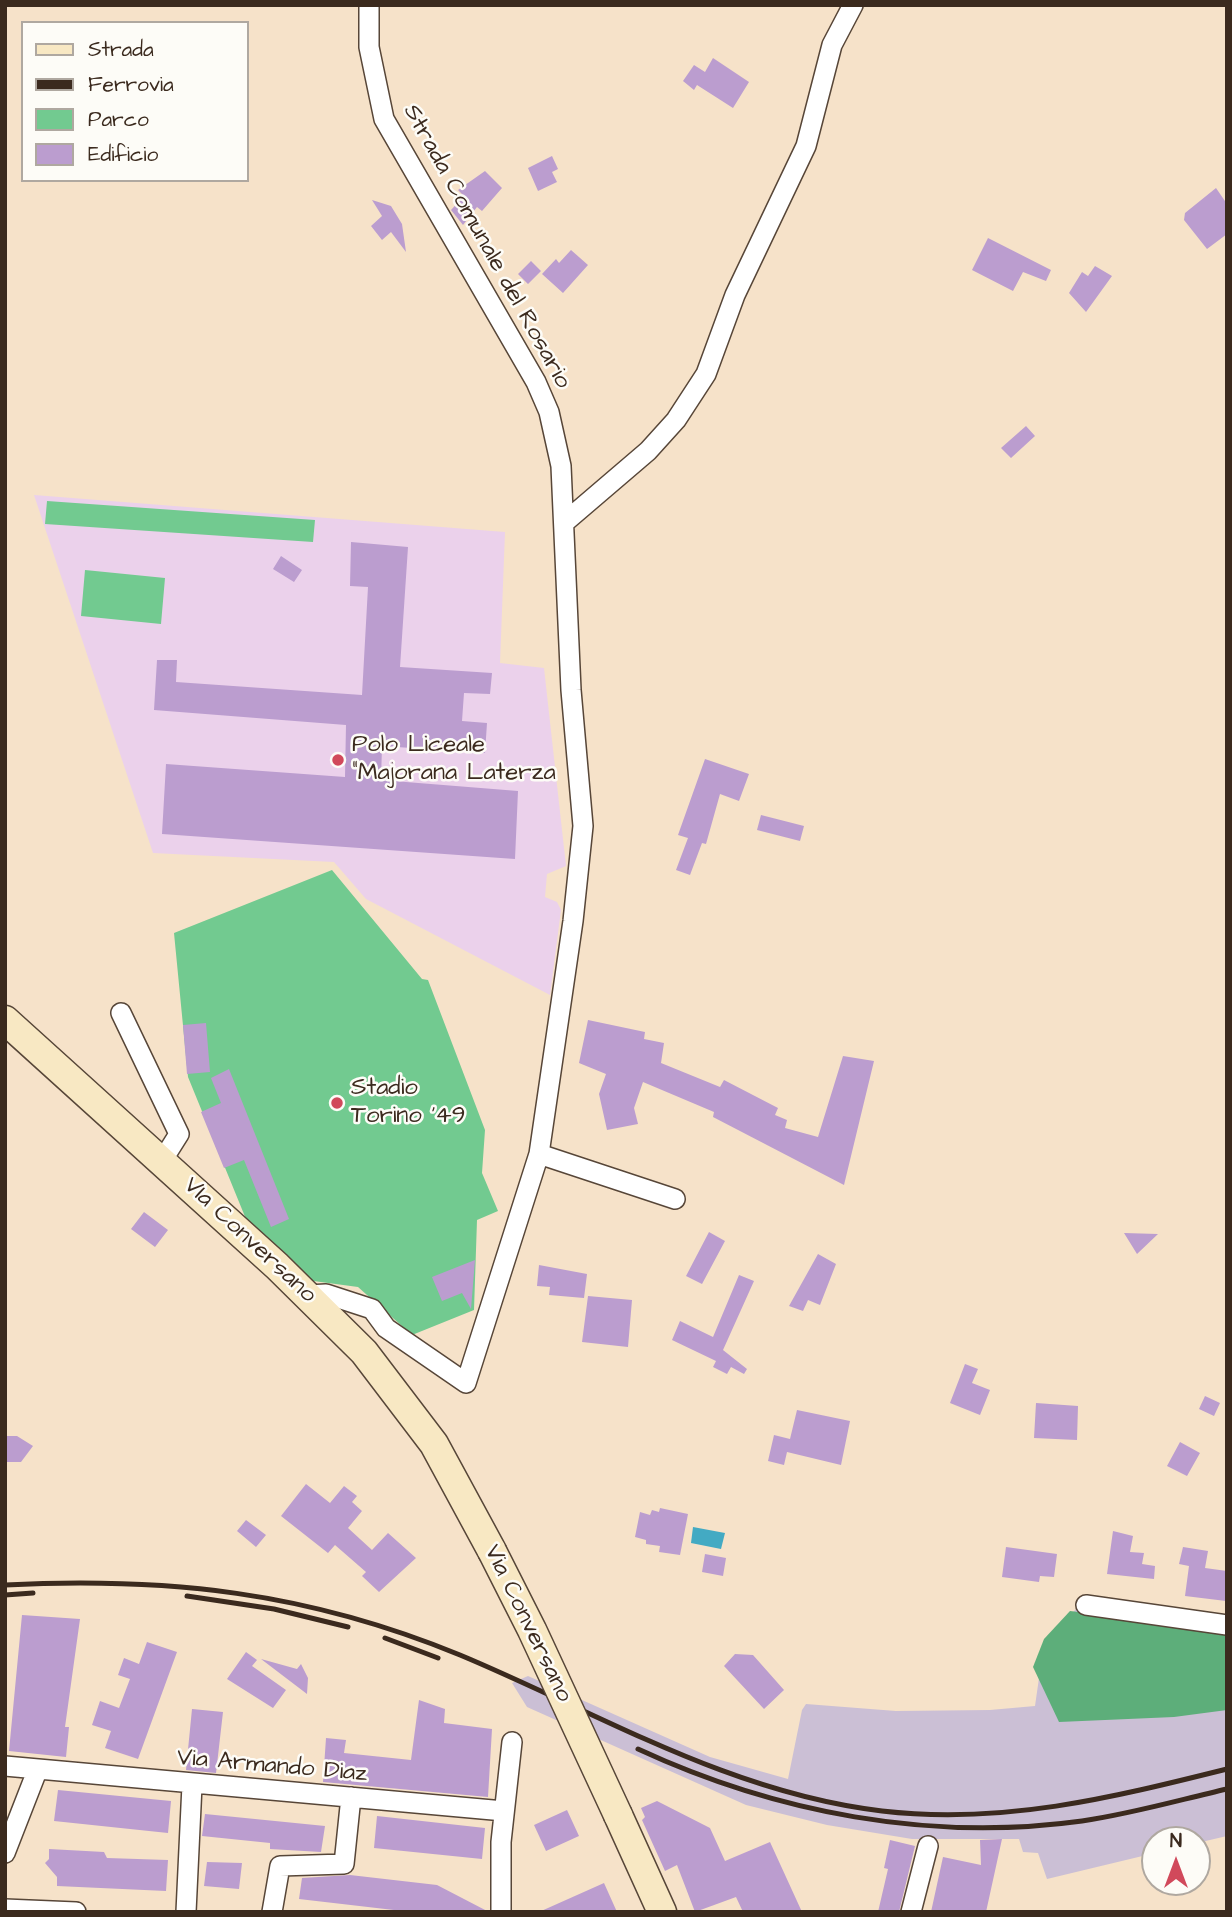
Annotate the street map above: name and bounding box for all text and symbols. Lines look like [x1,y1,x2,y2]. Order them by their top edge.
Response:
legend [21,21,248,182]
text: Strada [88,35,154,64]
text: Ferrovia [88,70,174,99]
street label: Strada Comunale del Rosario [396,100,576,394]
text: Parco [88,105,149,134]
text: Edificio [88,140,158,169]
place label: Polo Liceale "Majorana Laterza [352,732,556,788]
marker: Polo Liceale "Majorana Laterza [330,752,346,768]
place label: Stadio Torino '49 [351,1075,465,1131]
marker: Stadio Torino '49 [329,1095,345,1111]
street label: VIa Conversano [176,1172,322,1310]
street label: Via Conversano [476,1541,578,1707]
street label: Via Armando Diaz [176,1744,368,1790]
north arrow [1141,1826,1211,1896]
text: N [1170,1828,1182,1855]

